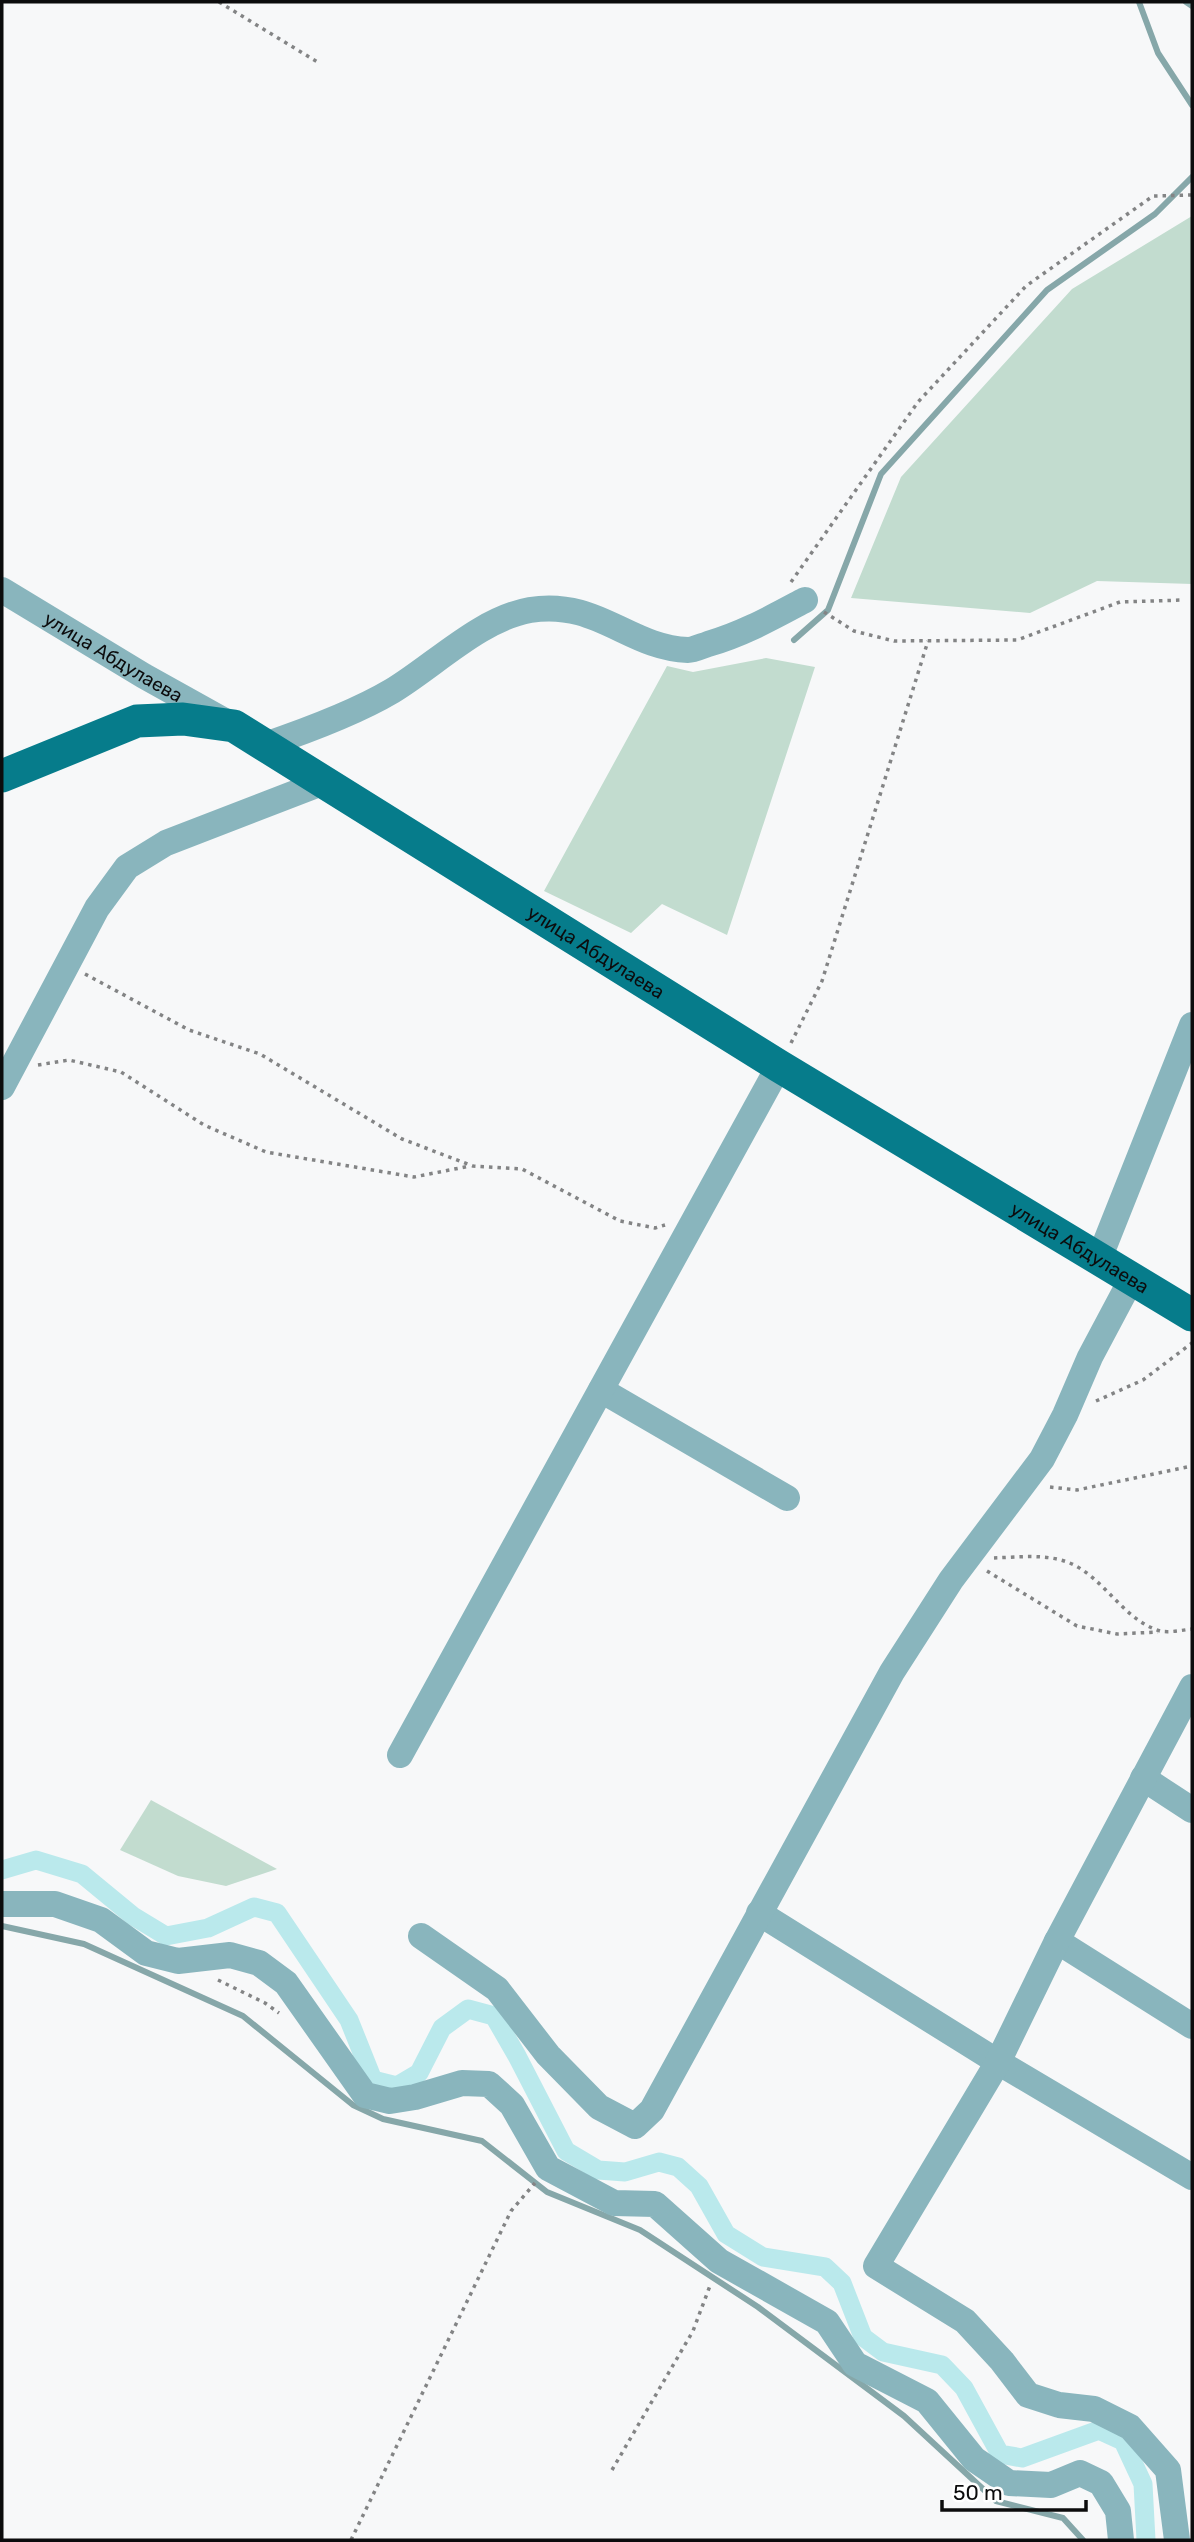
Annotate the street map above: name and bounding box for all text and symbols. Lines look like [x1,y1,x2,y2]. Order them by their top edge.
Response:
street label: улица Абдулаева [40,607,187,707]
street label: улица Абдулаева [523,901,669,1004]
street label: улица Абдулаева [1006,1197,1153,1298]
scale bar [942,2468,1086,2512]
text: 50 m [953,2480,1003,2505]

